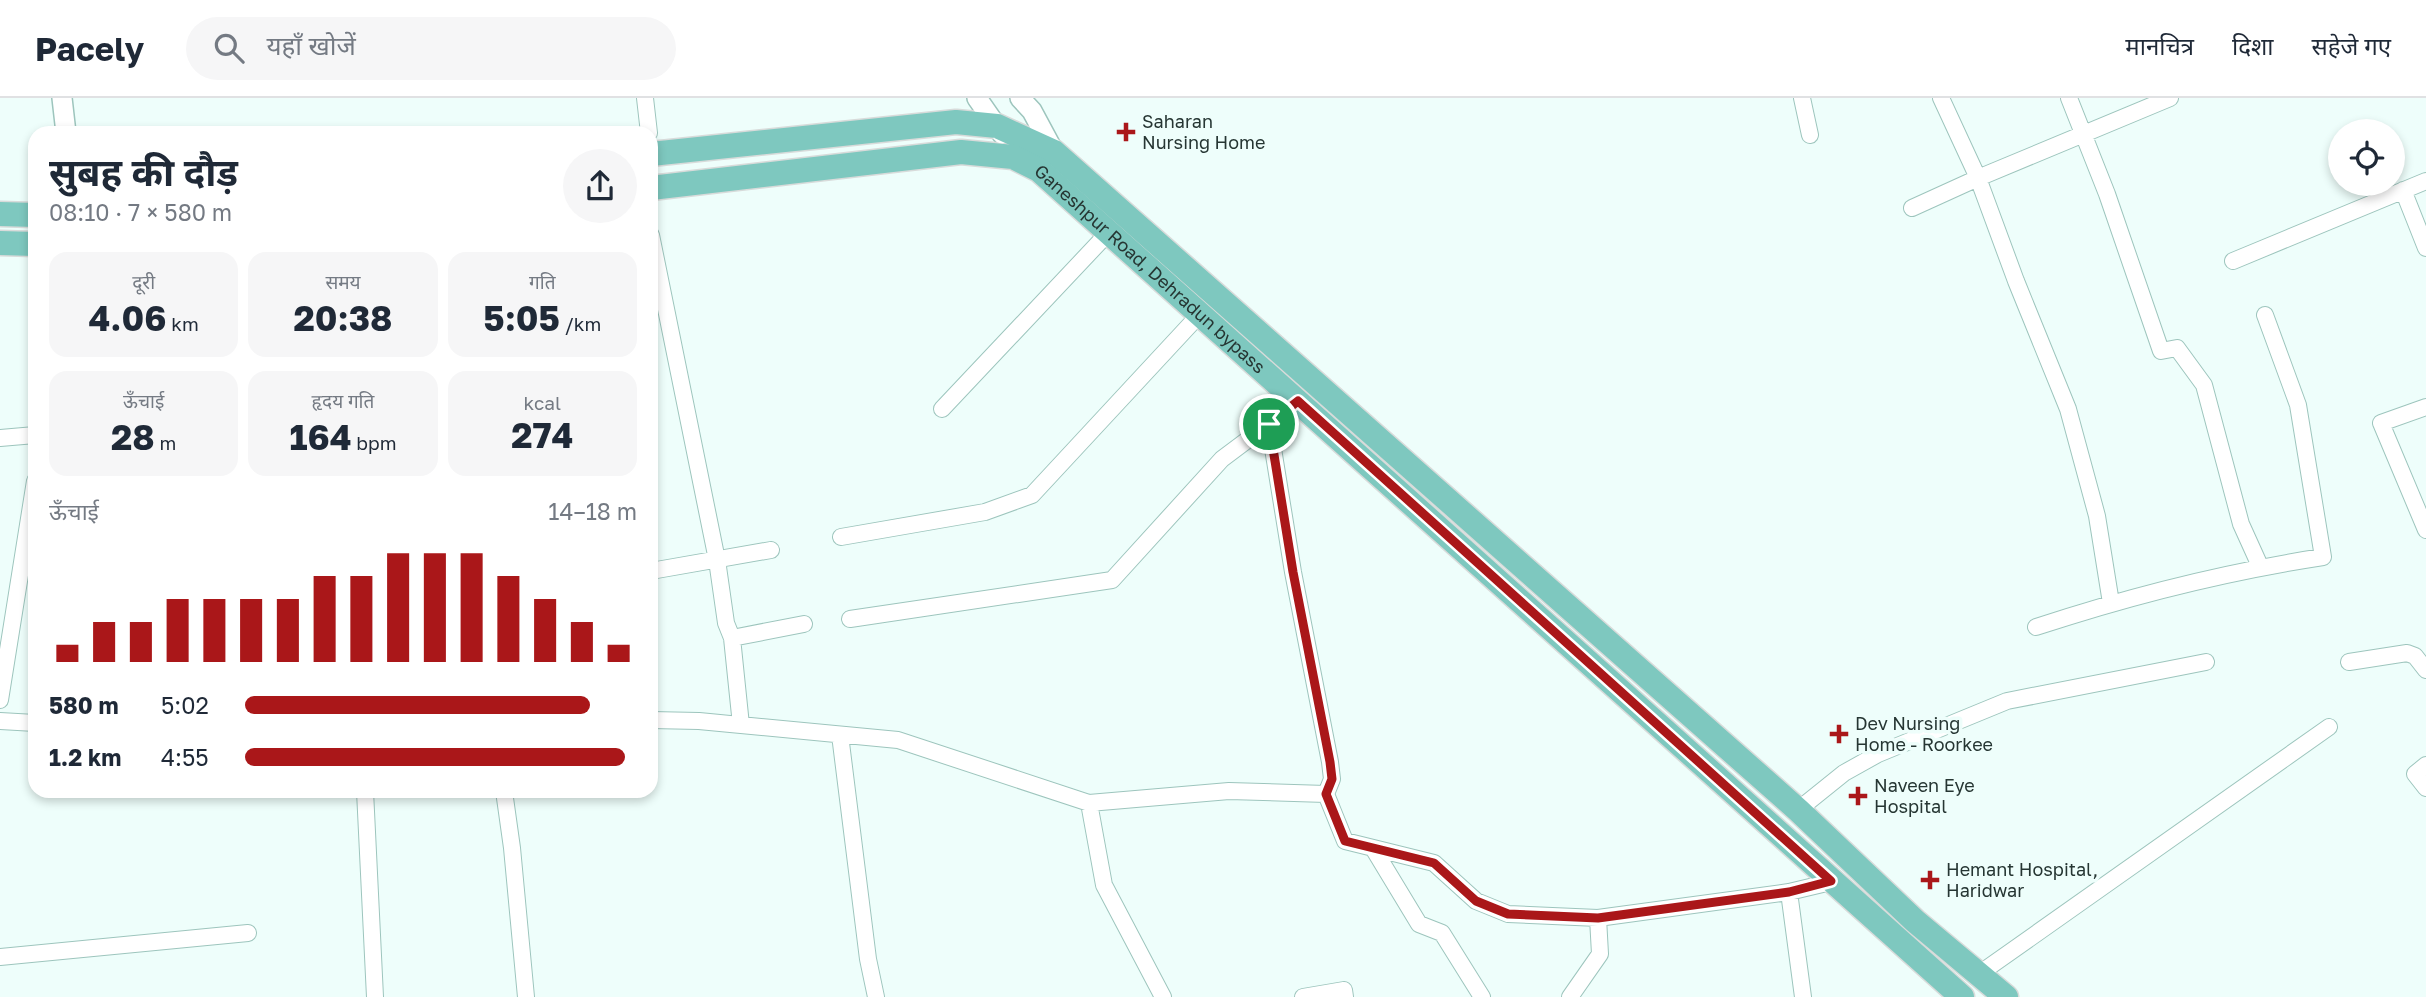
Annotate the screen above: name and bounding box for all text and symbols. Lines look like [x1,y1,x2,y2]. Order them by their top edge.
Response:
search box [186,17,676,80]
text: Pacely [35,29,144,68]
icon: search [210,29,248,67]
text: यहाँ खोजें [266,30,356,61]
text: मानचित्र [2125,31,2194,60]
text: दिशा [2232,31,2273,60]
text: सहेजे गए [2311,31,2391,60]
place label: Saharan Nursing Home [1142,110,1265,153]
map controls [2328,119,2405,196]
button: locate [2328,119,2405,196]
marker: Saharan Nursing Home [1116,122,1136,142]
text: सुबह की दौड़ [49,149,238,194]
button: share [563,149,637,223]
street label: Ganeshpur Road, Dehradun bypass [1030,159,1270,378]
text: 08:10 · 7 × 580 m [49,198,232,226]
text: दूरी [132,270,155,293]
text: समय [325,270,361,293]
text: गति [529,270,556,293]
text: 4.06 [88,297,167,339]
text: 20:38 [293,297,393,339]
text: 5:05 [483,297,560,339]
text: km [167,312,199,335]
text: /km [560,312,601,335]
text: ऊँचाई [123,389,164,412]
text: हृदय गति [312,389,374,412]
text: kcal [524,391,561,414]
pin [1239,394,1299,454]
icon: arrive [1250,405,1288,443]
text: 274 [511,414,573,456]
text: 28 [111,416,155,458]
text: 164 [289,416,352,458]
text: m [155,431,176,454]
text: bpm [352,431,397,454]
text: ऊँचाई [49,497,99,525]
text: 14–18 m [548,497,637,525]
text: 580 m [49,691,119,719]
text: 5:02 [161,691,209,719]
place label: Dev Nursing Home - Roorkee [1855,712,1993,755]
marker: Dev Nursing Home - Roorkee [1829,724,1849,744]
text: 1.2 km [49,743,121,771]
text: 4:55 [161,743,209,771]
place label: Naveen Eye Hospital [1874,774,1975,817]
marker: Naveen Eye Hospital [1848,786,1868,806]
place label: Hemant Hospital, Haridwar [1946,858,2098,901]
marker: Hemant Hospital, Haridwar [1920,870,1940,890]

